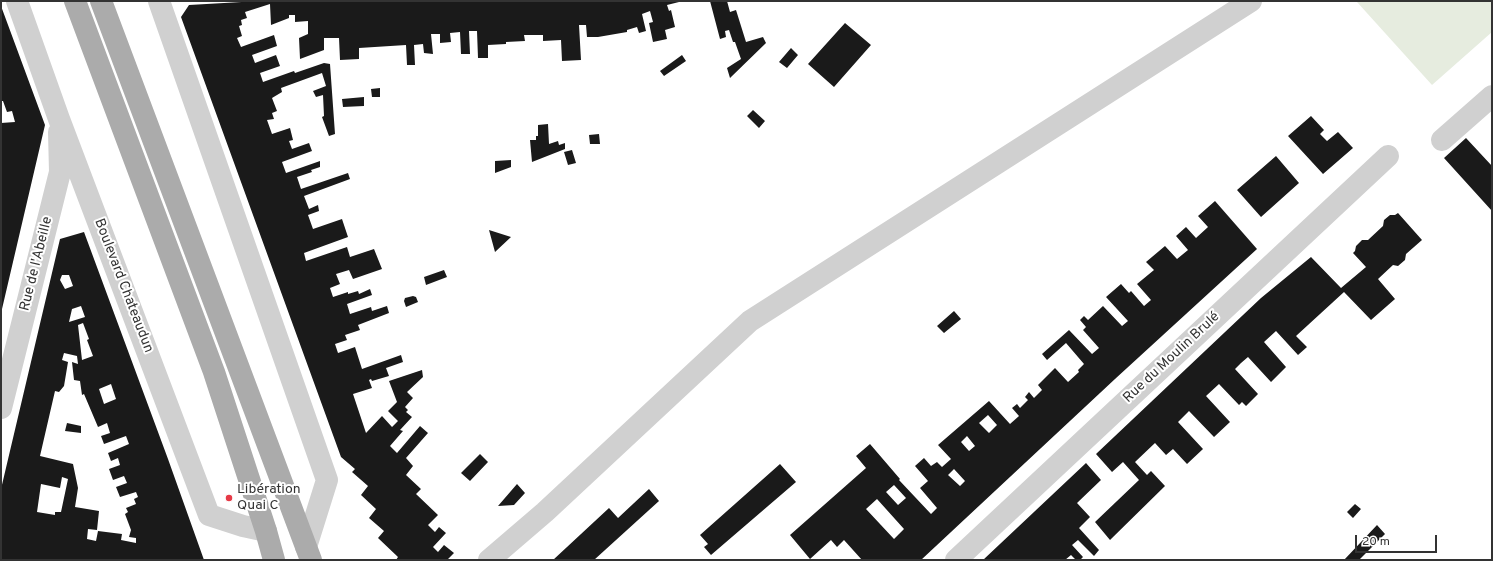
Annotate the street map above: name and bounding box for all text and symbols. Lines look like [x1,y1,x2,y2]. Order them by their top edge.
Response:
street label: Rue de l'Abeille [17,215,57,313]
street label: Boulevard Chateaudun [90,217,156,355]
street label: Rue du Moulin Brulé [1120,309,1224,407]
place label: Libération Quai C [237,482,301,514]
marker: Libération Quai C [224,493,234,503]
scale bar [1357,527,1439,553]
text: 20 m [1362,534,1390,550]

